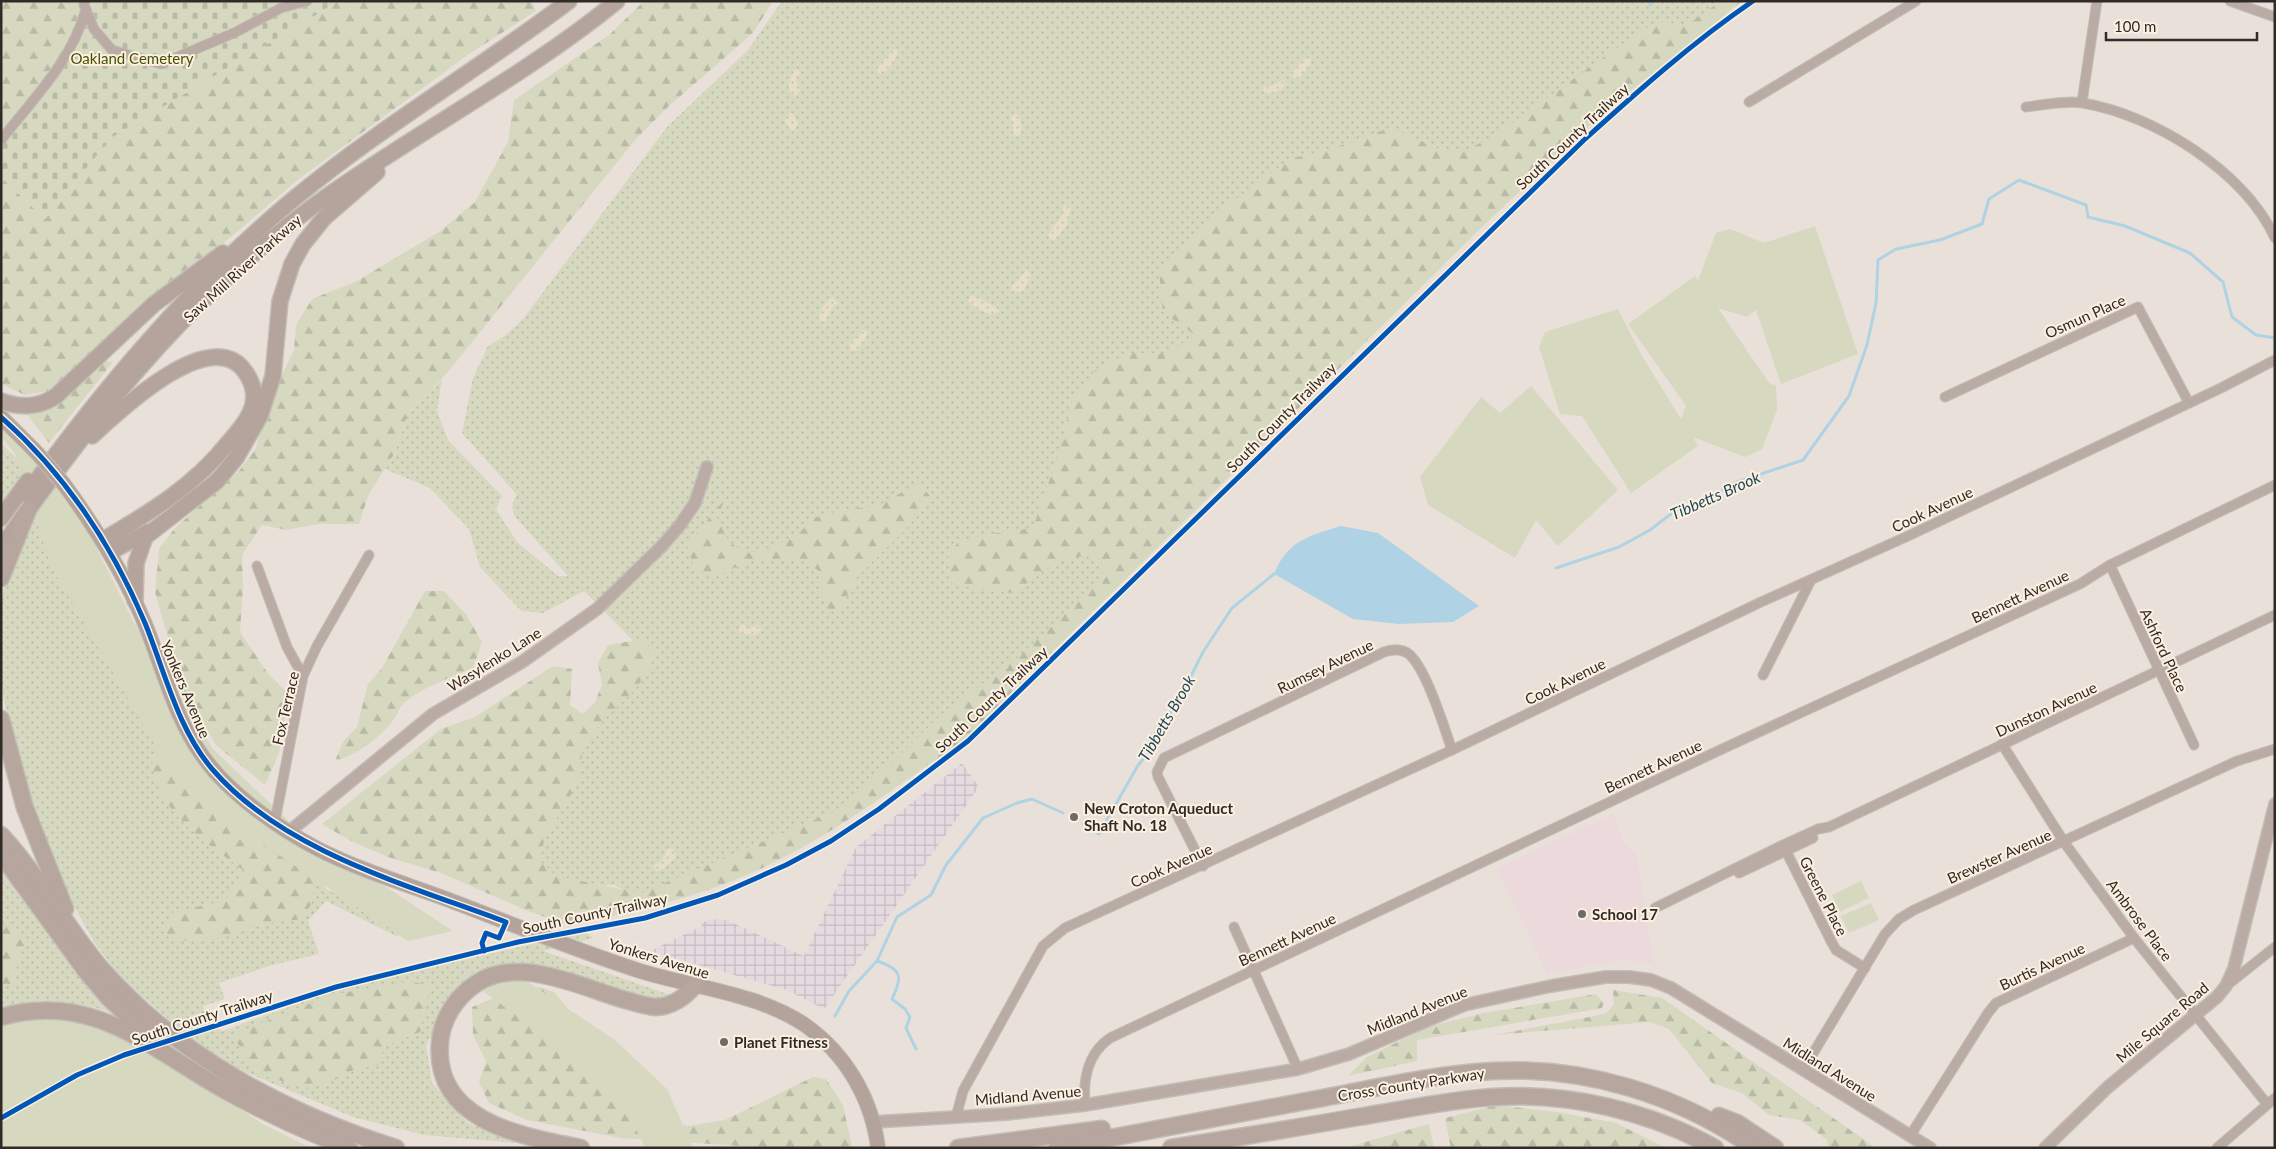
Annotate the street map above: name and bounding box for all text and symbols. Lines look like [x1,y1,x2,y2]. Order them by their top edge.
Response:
scale bar [2106,10,2257,42]
text: 100 m [2114,17,2156,35]
park label: Oakland Cemetery [71,49,194,67]
street label: South County Trailway [1512,79,1632,193]
street label: Saw Mill River Parkway [179,210,305,326]
street label: Osmun Place [2042,290,2128,342]
street label: South County Trailway [1222,358,1340,476]
water label: Tibbetts Brook [1667,467,1763,523]
street label: Cook Avenue [1889,482,1976,536]
street label: Bennett Avenue [1968,566,2072,626]
street label: Ashford Place [2137,605,2191,695]
street label: Wasylenko Lane [444,623,544,695]
street label: Rumsey Avenue [1274,635,1376,697]
street label: Yonkers Avenue [157,637,215,741]
street label: South County Trailway [931,642,1051,756]
street label: Cook Avenue [1522,654,1608,708]
street label: Fox Terrace [268,669,302,747]
water label: Tibbetts Brook [1134,671,1199,764]
street label: Dunston Avenue [1992,678,2100,740]
street label: Bennett Avenue [1601,736,1705,796]
place label: New Croton Aqueduct Shaft No. 18 [1084,799,1234,834]
marker: New Croton Aqueduct Shaft No. 18 [1068,811,1080,823]
street label: Brewster Avenue [1944,825,2054,887]
street label: Cook Avenue [1127,839,1215,891]
street label: Greene Place [1796,853,1852,939]
street label: Ambrose Place [2103,876,2177,964]
street label: South County Trailway [521,889,669,937]
place label: School 17 [1592,905,1658,923]
marker: School 17 [1576,908,1588,920]
street label: Bennett Avenue [1235,909,1339,969]
street label: Yonkers Avenue [606,934,712,982]
street label: Burtis Avenue [1996,938,2088,994]
street label: Mile Square Road [2112,978,2212,1066]
street label: Midland Avenue [1364,982,1470,1038]
street label: South County Trailway [129,986,275,1048]
place label: Planet Fitness [734,1033,828,1051]
street label: Midland Avenue [1780,1033,1880,1105]
marker: Planet Fitness [718,1036,730,1048]
street label: Cross County Parkway [1336,1063,1486,1104]
street label: Midland Avenue [974,1081,1082,1109]

